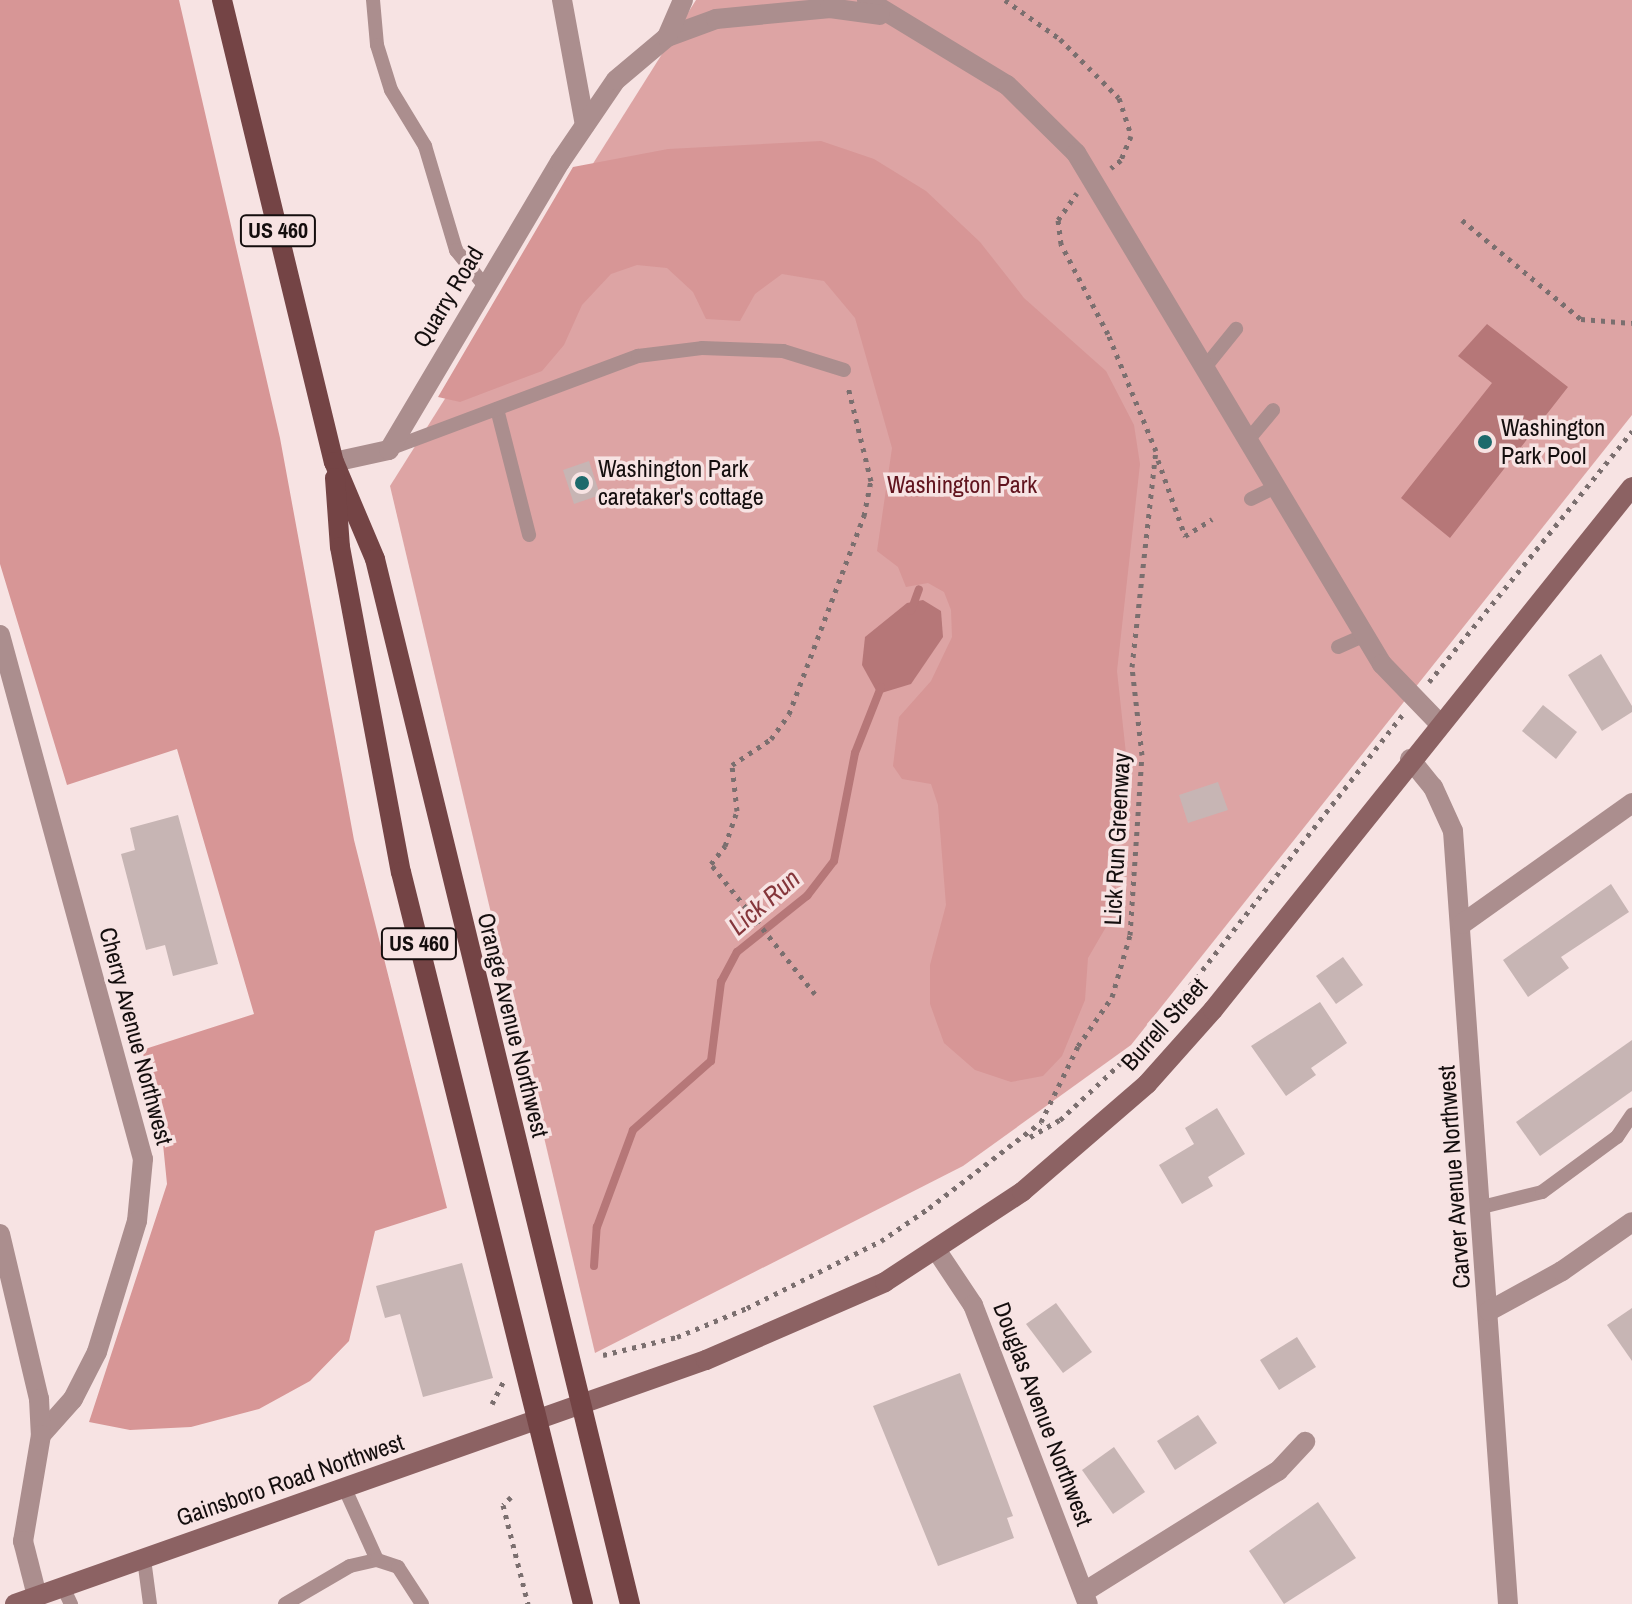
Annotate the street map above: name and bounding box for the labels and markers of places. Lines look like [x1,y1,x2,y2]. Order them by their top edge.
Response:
place label: Washington Park Pool [1501,414,1605,470]
marker: Washington Park Pool [1476,433,1494,451]
place label: Washington Park caretaker's cottage [598,455,764,511]
marker: Washington Park caretaker's cottage [573,474,591,492]

